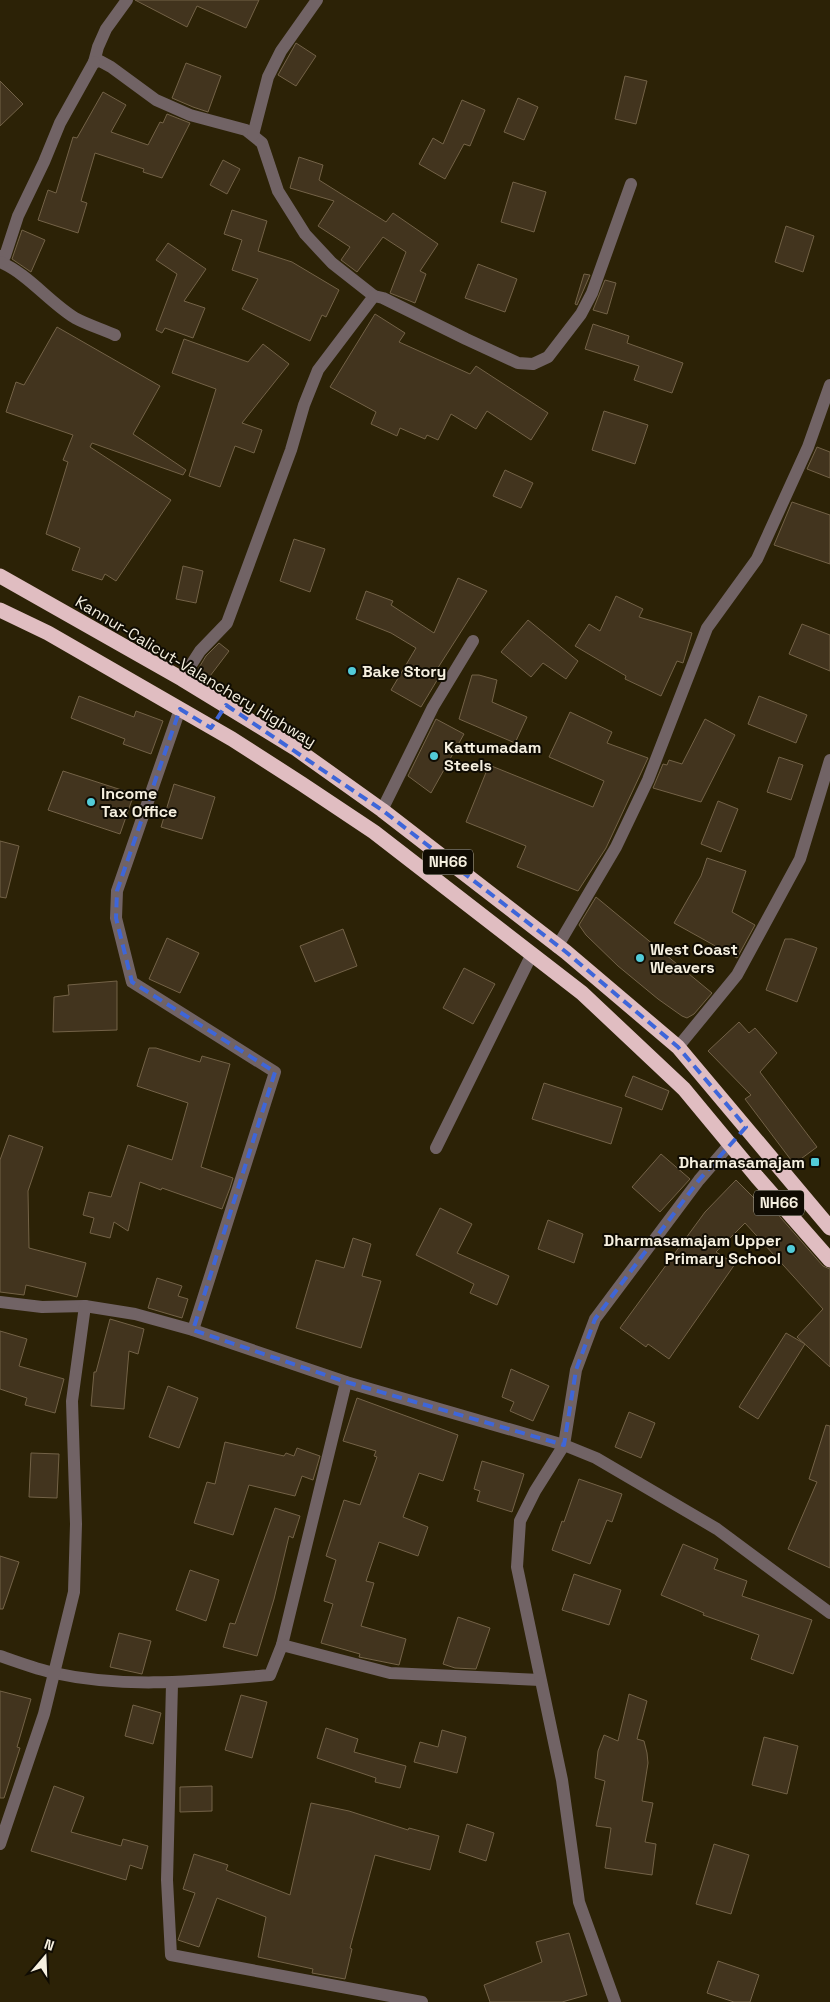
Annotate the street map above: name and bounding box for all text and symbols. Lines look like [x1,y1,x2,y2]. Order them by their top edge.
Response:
street label: Kannur-Calicut-Valanchery Highway [71,591,320,752]
place label: Bake Story [362,661,446,682]
marker: Bake Story [346,665,358,677]
place label: Kattumadam Steels [444,737,542,776]
marker: Kattumadam Steels [428,750,440,762]
place label: Income Tax Office [101,783,177,822]
marker: Income Tax Office [85,796,97,808]
road number: NH66 [423,850,473,874]
place label: West Coast Weavers [650,939,738,978]
marker: West Coast Weavers [634,952,646,964]
place label: Dharmasamajam [678,1152,805,1173]
marker: Dharmasamajam [809,1156,821,1168]
road number: NH66 [754,1190,804,1216]
place label: Dharmasamajam Upper Primary School [604,1230,781,1269]
marker: Dharmasamajam Upper Primary School [785,1243,797,1255]
north arrow [20,1932,70,1982]
text: N [42,1935,57,1955]

